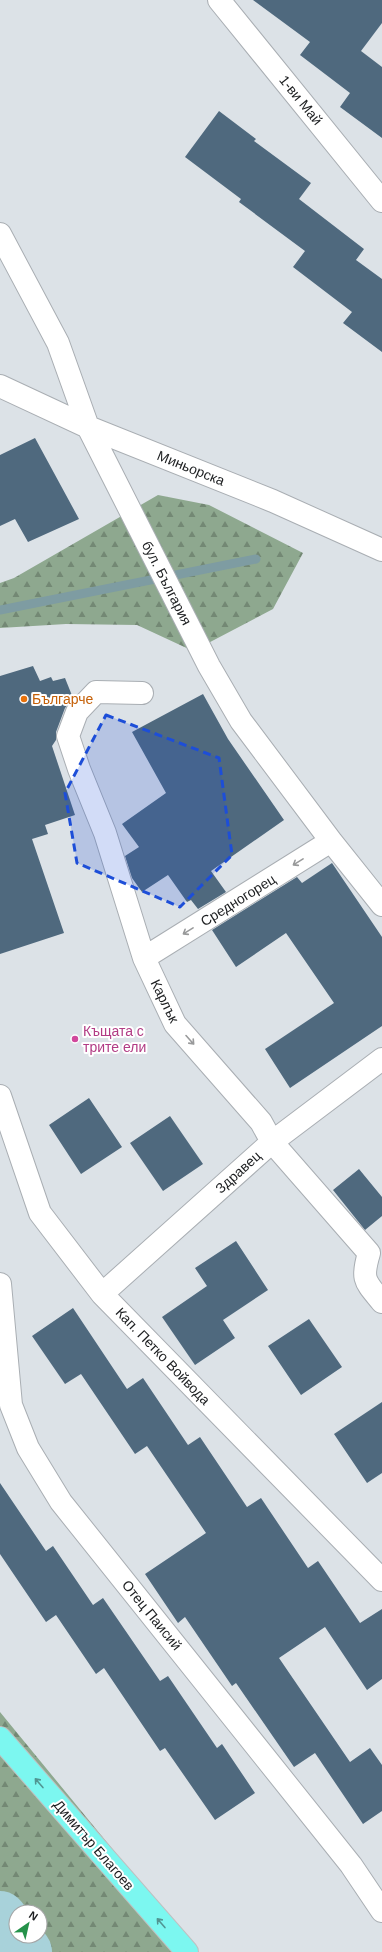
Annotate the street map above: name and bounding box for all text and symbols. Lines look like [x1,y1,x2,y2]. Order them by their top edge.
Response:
street label: 1-ви Май [276,72,326,128]
street label: Миньорска [155,447,227,489]
street label: бул. България [139,538,195,628]
place label: Българче [32,691,93,707]
marker: Българче [19,694,29,704]
one-way arrow [292,859,304,867]
street label: Средногорец [198,871,278,929]
one-way arrow [183,927,194,935]
street label: Карлък [148,977,183,1026]
place label: Къщата с трите ели [83,1023,146,1055]
marker: Къщата с трите ели [70,1034,80,1044]
one-way arrow [185,1035,194,1046]
street label: Здравец [212,1148,264,1196]
street label: Кап. Петко Войвода [113,1304,214,1408]
street label: Отец Паисий [119,1577,185,1653]
one-way arrow [34,1777,43,1788]
street label: Димитър Благоев [50,1797,138,1893]
north arrow [8,1904,48,1944]
text: N [27,1909,40,1923]
one-way arrow [157,1917,166,1928]

